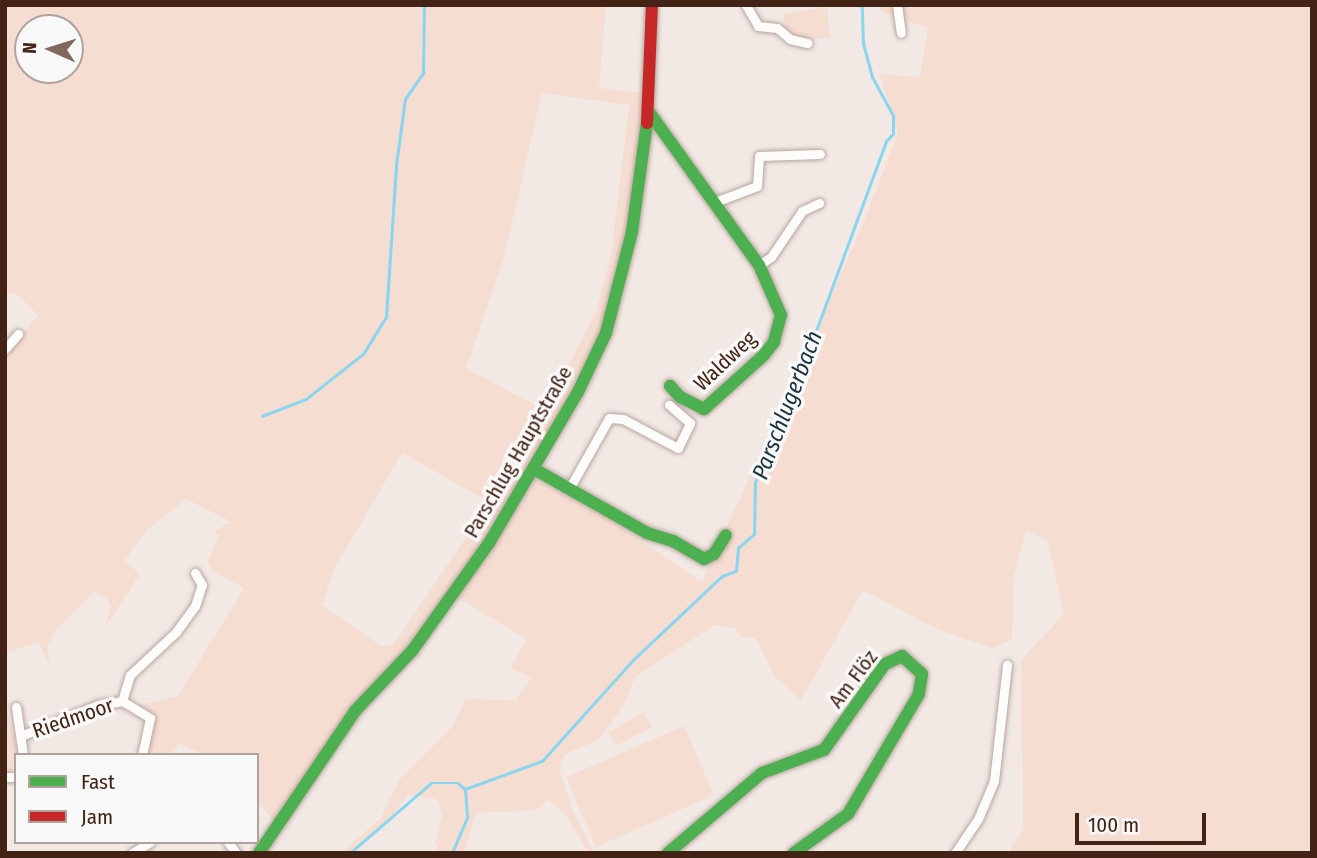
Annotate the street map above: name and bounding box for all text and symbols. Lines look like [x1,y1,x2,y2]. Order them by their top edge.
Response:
north arrow [14,14,84,84]
text: N [18,42,41,54]
street label: Waldweg [689,326,761,396]
water label: Parschlugerbach [746,327,828,483]
street label: Parschlug Hauptstraße [459,362,577,542]
street label: Am Flöz [823,645,883,713]
street label: Riedmoor [29,692,117,744]
legend [14,753,259,844]
text: Fast [81,769,115,795]
scale bar [1079,798,1210,842]
text: Jam [81,804,113,830]
text: 100 m [1088,812,1139,838]

